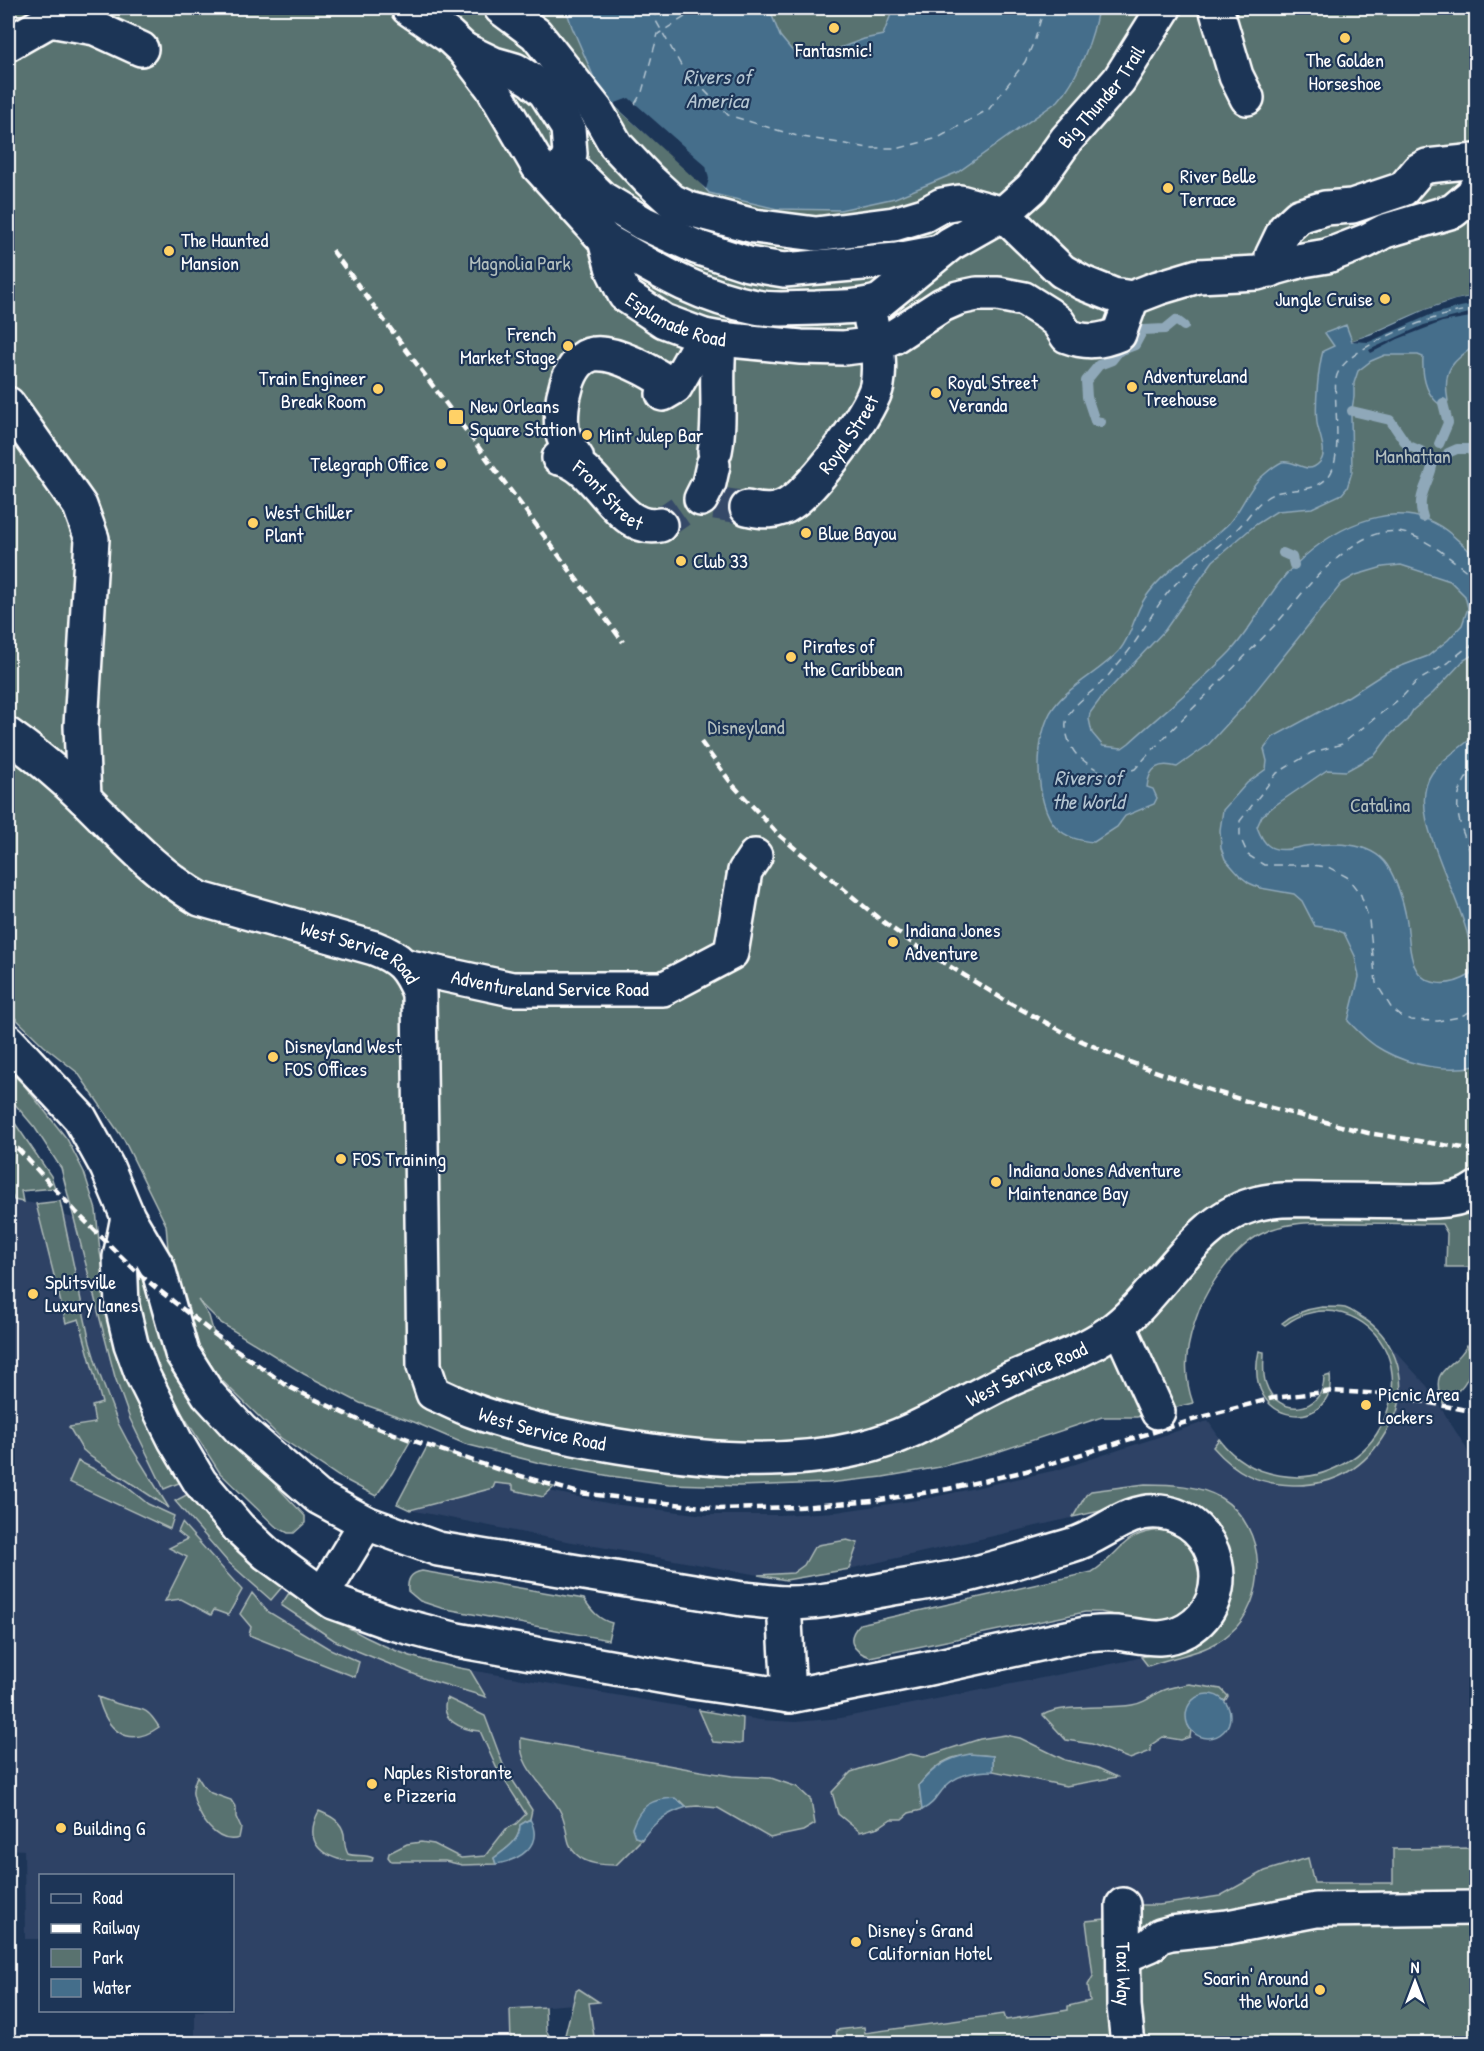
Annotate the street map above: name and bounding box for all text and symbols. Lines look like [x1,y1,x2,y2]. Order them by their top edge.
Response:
marker: Fantasmic! [827,21,841,35]
marker: The Golden Horseshoe [1338,31,1352,45]
place label: Fantasmic! [794,36,873,63]
street label: Big Thunder Trail [1051,39,1151,153]
place label: The Golden Horseshoe [1306,46,1384,96]
water label: Rivers of America [683,62,754,115]
place label: River Belle Terrace [1180,162,1257,212]
marker: River Belle Terrace [1161,181,1175,195]
place label: The Haunted Mansion [181,226,268,276]
marker: The Haunted Mansion [162,244,176,258]
park label: Magnolia Park [469,249,571,276]
street label: Esplanade Road [620,285,727,353]
place label: Jungle Cruise [1275,285,1373,312]
marker: Jungle Cruise [1378,292,1392,306]
place label: French Market Stage [460,320,556,370]
marker: French Market Stage [561,339,575,353]
place label: Adventureland Treehouse [1144,362,1247,412]
place label: Train Engineer Break Room [259,364,366,414]
place label: Royal Street Veranda [948,368,1039,418]
marker: Adventureland Treehouse [1125,380,1139,394]
marker: Train Engineer Break Room [371,382,385,396]
marker: Royal Street Veranda [929,386,943,400]
street label: Royal Street [812,389,885,479]
place label: New Orleans Square Station [470,392,577,442]
marker: New Orleans Square Station [447,408,465,426]
place label: Mint Julep Bar [599,421,704,448]
marker: Mint Julep Bar [580,428,594,442]
park label: Manhattan [1375,442,1451,469]
place label: Telegraph Office [311,450,429,477]
street label: Front Street [567,452,649,537]
marker: Telegraph Office [434,457,448,471]
place label: West Chiller Plant [265,498,353,548]
marker: West Chiller Plant [246,516,260,530]
place label: Blue Bayou [818,519,897,546]
marker: Blue Bayou [799,526,813,540]
place label: Club 33 [693,547,748,574]
marker: Club 33 [674,554,688,568]
place label: Pirates of the Caribbean [803,632,903,682]
marker: Pirates of the Caribbean [784,650,798,664]
park label: Disneyland [707,713,785,740]
water label: Rivers of the World [1052,763,1128,816]
park label: Catalina [1350,791,1410,818]
street label: West Service Road [297,914,426,988]
place label: Indiana Jones Adventure [905,916,1001,966]
marker: Indiana Jones Adventure [886,935,900,949]
street label: Adventureland Service Road [449,962,649,1003]
place label: Disneyland West FOS Offices [284,1032,403,1082]
marker: Disneyland West FOS Offices [266,1050,280,1064]
place label: FOS Training [352,1145,446,1172]
marker: FOS Training [334,1152,348,1166]
place label: Indiana Jones Adventure Maintenance Bay [1008,1156,1181,1206]
marker: Indiana Jones Adventure Maintenance Bay [989,1175,1003,1189]
place label: Splitsville Luxury Lanes [45,1268,138,1318]
marker: Splitsville Luxury Lanes [26,1287,40,1301]
street label: West Service Road [961,1334,1092,1413]
place label: Picnic Area Lockers [1378,1380,1459,1430]
marker: Picnic Area Lockers [1359,1398,1373,1412]
street label: West Service Road [475,1400,608,1457]
place label: Naples Ristorante e Pizzeria [384,1758,512,1808]
marker: Naples Ristorante e Pizzeria [365,1777,379,1791]
place label: Building G [73,1814,146,1841]
marker: Building G [54,1821,68,1835]
legend [39,1874,234,2012]
text: Road [93,1885,123,1910]
text: Railway [93,1915,140,1940]
place label: Disney's Grand Californian Hotel [868,1916,993,1966]
marker: Disney's Grand Californian Hotel [849,1935,863,1949]
street label: Taxi Way [1110,1942,1138,2006]
text: Park [93,1945,124,1970]
north arrow [1385,1952,1445,2012]
text: N [1411,1956,1420,1978]
place label: Soarin' Around the World [1203,1964,1308,2014]
text: Water [93,1975,131,2000]
marker: Soarin' Around the World [1313,1983,1327,1997]

